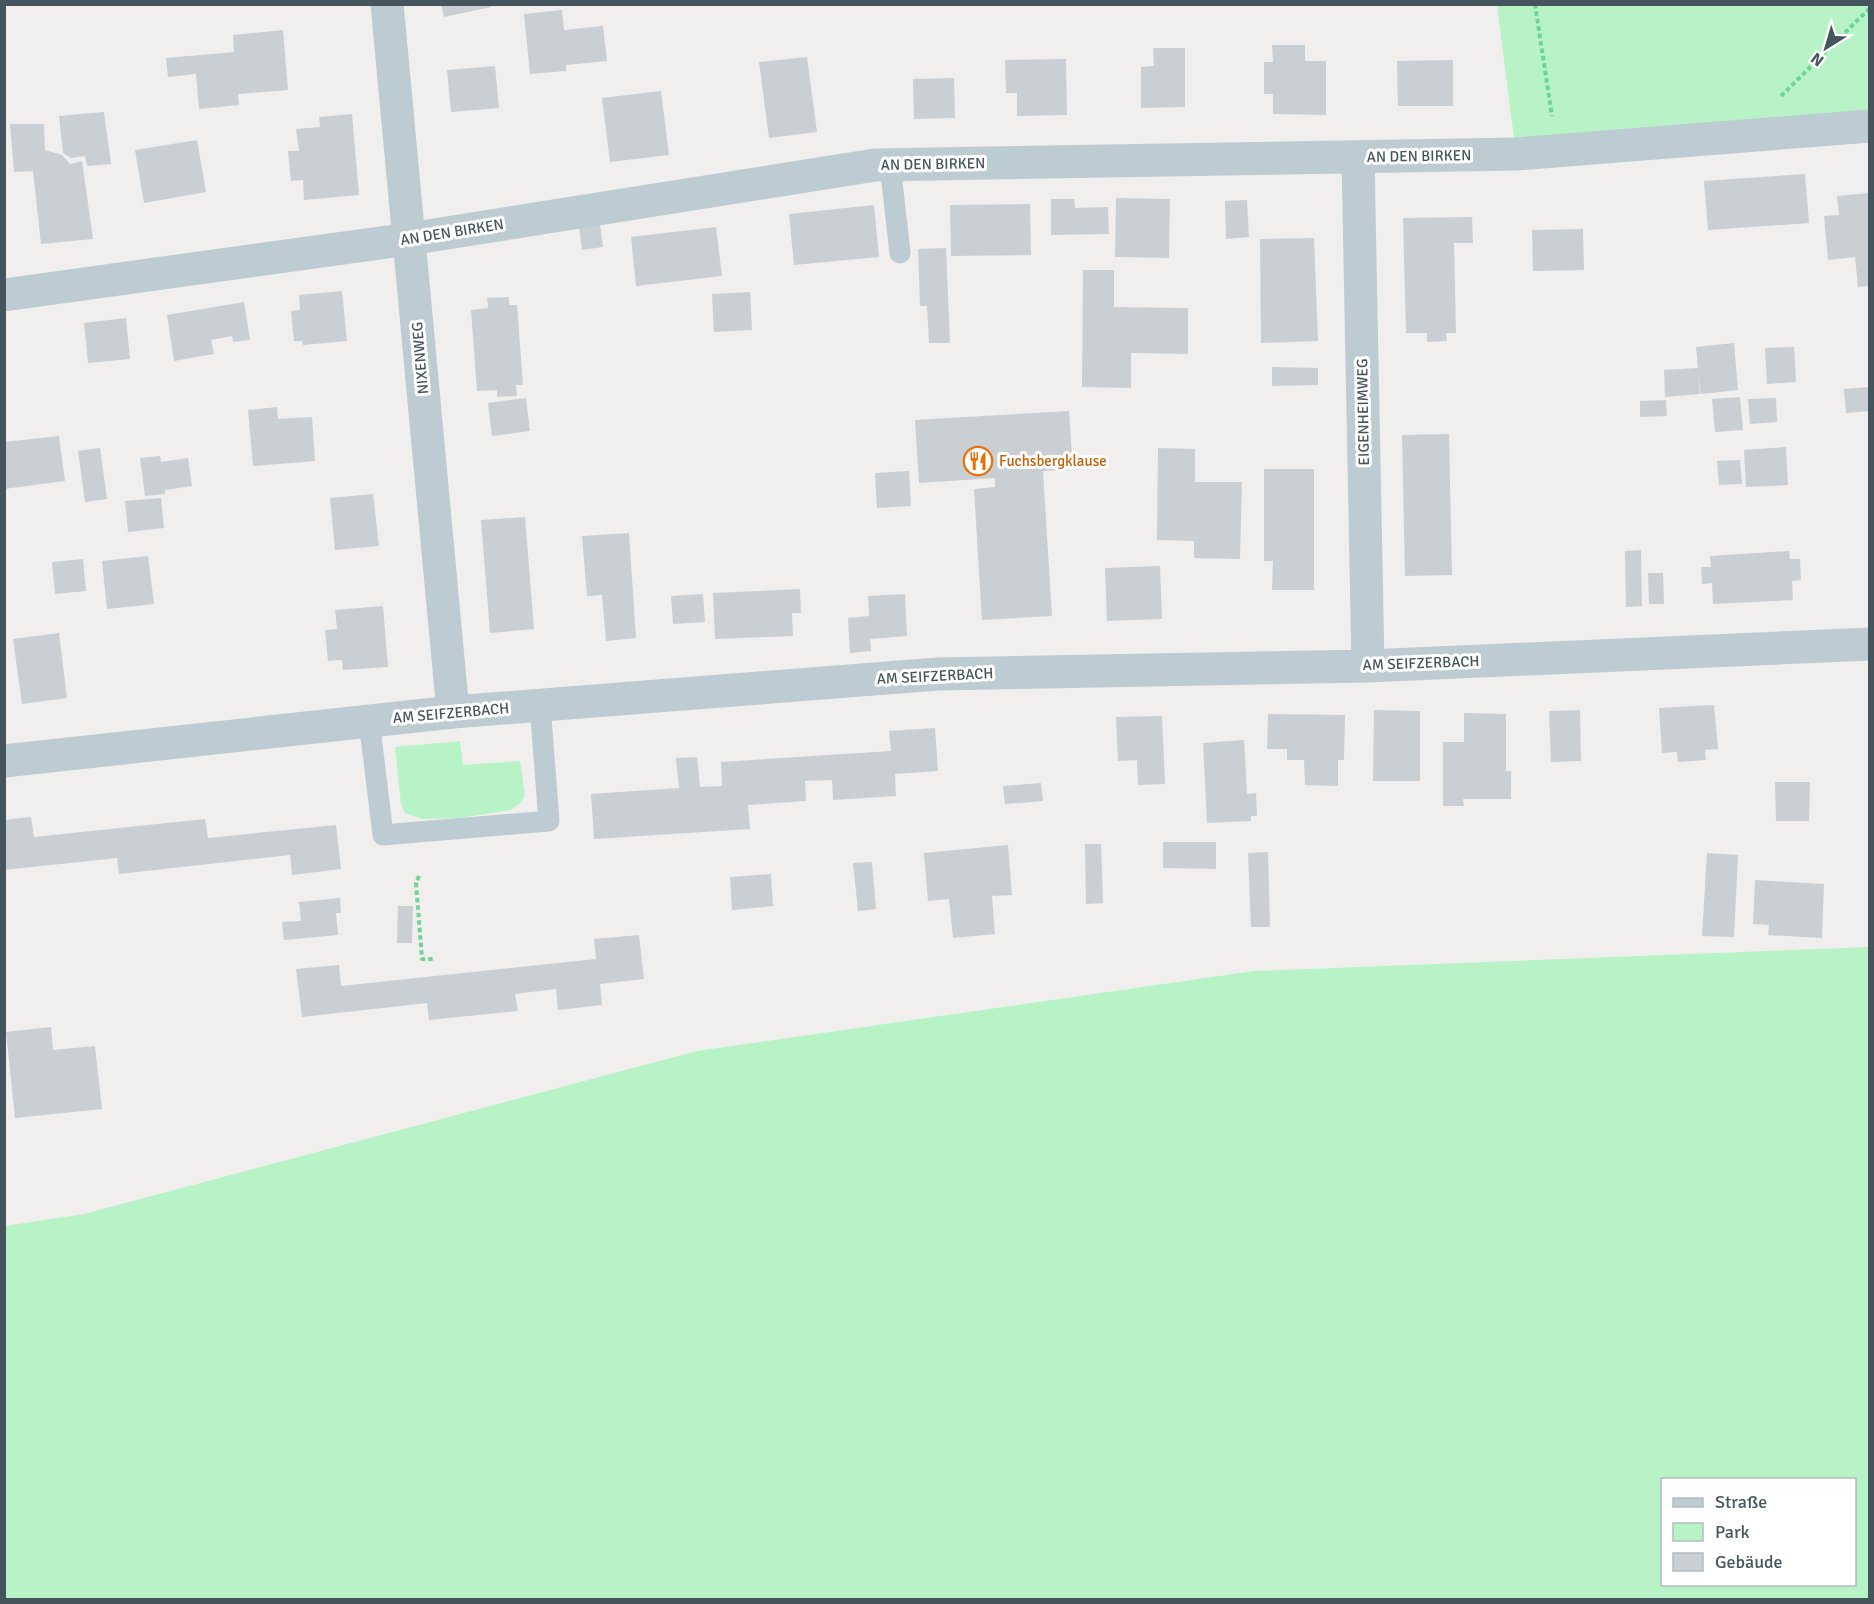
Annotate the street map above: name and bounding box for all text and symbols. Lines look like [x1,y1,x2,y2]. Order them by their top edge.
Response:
north arrow [1796,18,1856,78]
text: N [1807,48,1828,71]
street label: AN DEN BIRKEN [1367,146,1471,166]
street label: AN DEN BIRKEN [881,154,985,174]
street label: AN DEN BIRKEN [399,215,505,249]
street label: NIXENWEG [408,321,432,395]
street label: EIGENHEIMWEG [1353,358,1373,466]
restaurant icon: Fuchsbergklause [962,445,994,477]
place label: Fuchsbergklause [999,452,1107,470]
street label: AM SEIFZERBACH [1362,652,1480,674]
street label: AM SEIFZERBACH [876,664,994,688]
street label: AM SEIFZERBACH [392,699,510,727]
legend [1661,1478,1856,1586]
text: Straße [1715,1491,1767,1513]
text: Park [1715,1521,1750,1543]
text: Gebäude [1715,1551,1783,1573]

